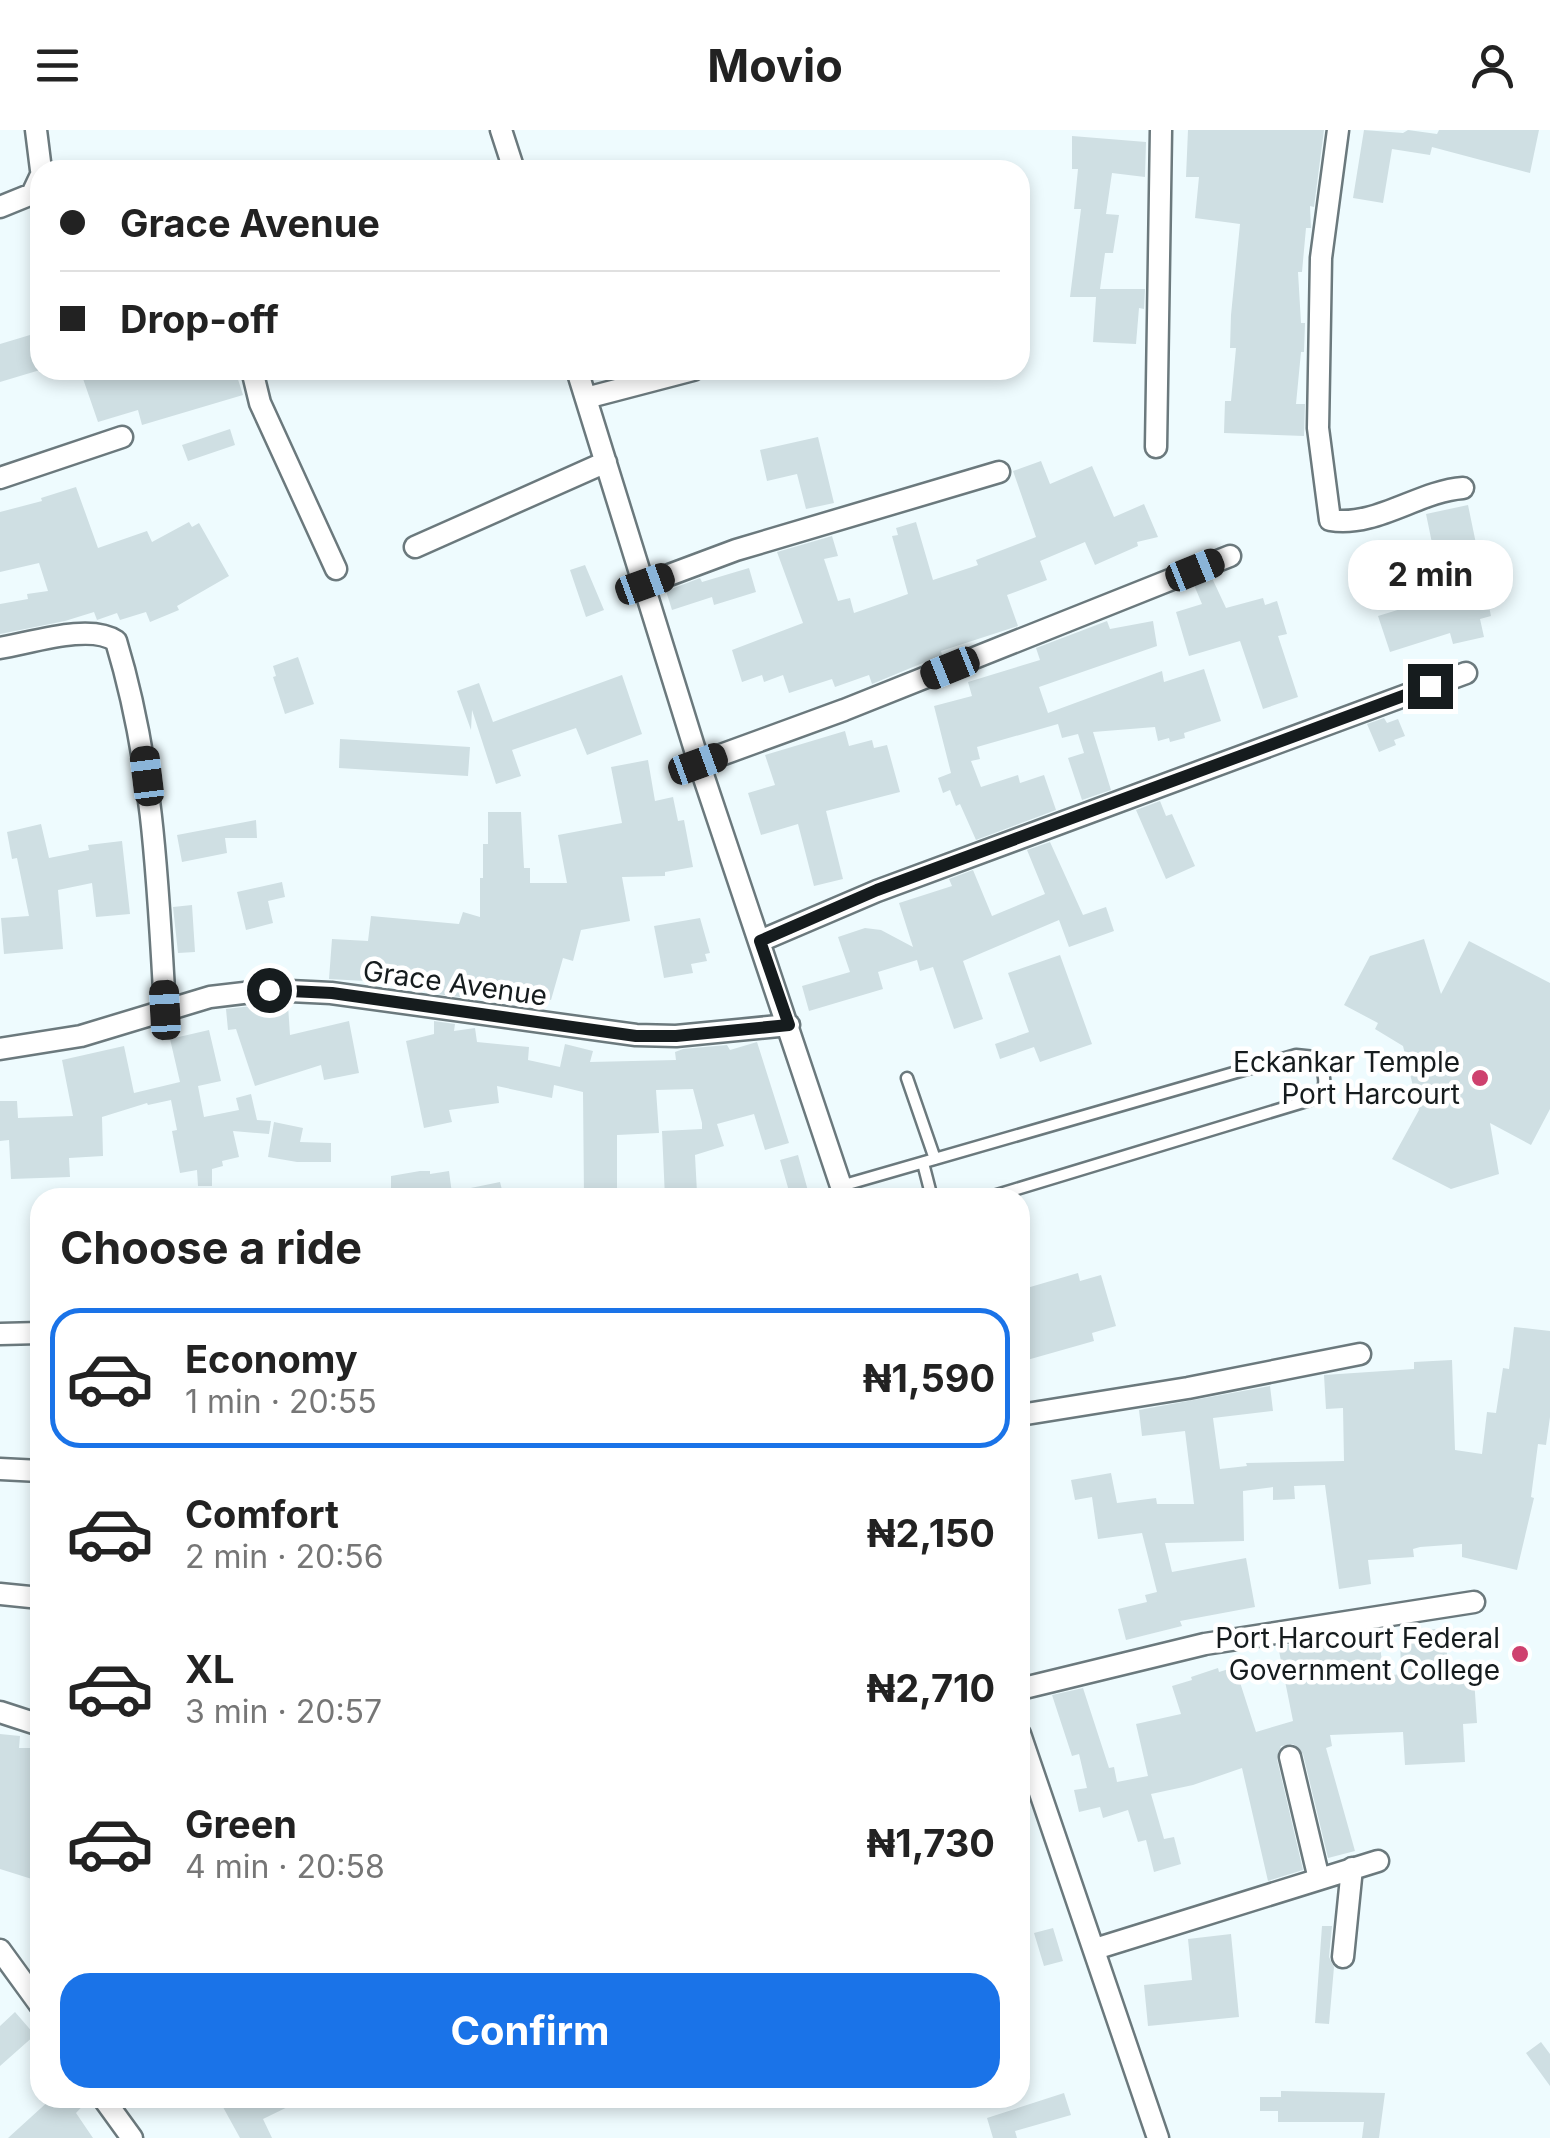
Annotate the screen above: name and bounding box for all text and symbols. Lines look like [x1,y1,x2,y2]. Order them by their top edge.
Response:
icon: menu [30,38,85,93]
text: Movio [707,38,843,93]
icon: person [1465,38,1520,93]
text: Grace Avenue [120,200,380,246]
text: Drop-off [120,296,279,342]
callout: 2 min [1348,541,1512,611]
car [1162,545,1228,595]
text: 2 min [1388,555,1473,594]
car [612,560,678,608]
car [917,643,983,693]
route end [1408,664,1453,709]
car [665,740,731,788]
car [128,744,166,808]
street label: Grace Avenue [361,953,549,1013]
route start [247,968,292,1013]
car [148,979,182,1041]
place label: Eckankar Temple Port Harcourt [1233,1045,1460,1111]
marker: Eckankar Temple Port Harcourt [1469,1067,1491,1089]
text: Choose a ride [60,1220,362,1275]
icon: car [65,1333,155,1423]
text: Economy [185,1336,358,1382]
text: ₦1,590 [863,1355,995,1401]
text: 1 min · 20:55 [185,1382,377,1421]
icon: car [65,1488,155,1578]
text: Comfort [185,1491,339,1537]
text: ₦2,150 [867,1510,995,1556]
text: 2 min · 20:56 [185,1537,384,1576]
place label: Port Harcourt Federal Government College [1215,1621,1500,1687]
icon: car [65,1643,155,1733]
marker: Port Harcourt Federal Government College [1509,1643,1531,1665]
text: XL [185,1646,235,1692]
text: ₦2,710 [866,1665,995,1711]
text: 3 min · 20:57 [185,1692,382,1731]
icon: car [65,1798,155,1888]
text: Green [185,1801,297,1847]
text: ₦1,730 [866,1820,995,1866]
text: 4 min · 20:58 [185,1847,385,1886]
button: Confirm [60,1973,1000,2088]

